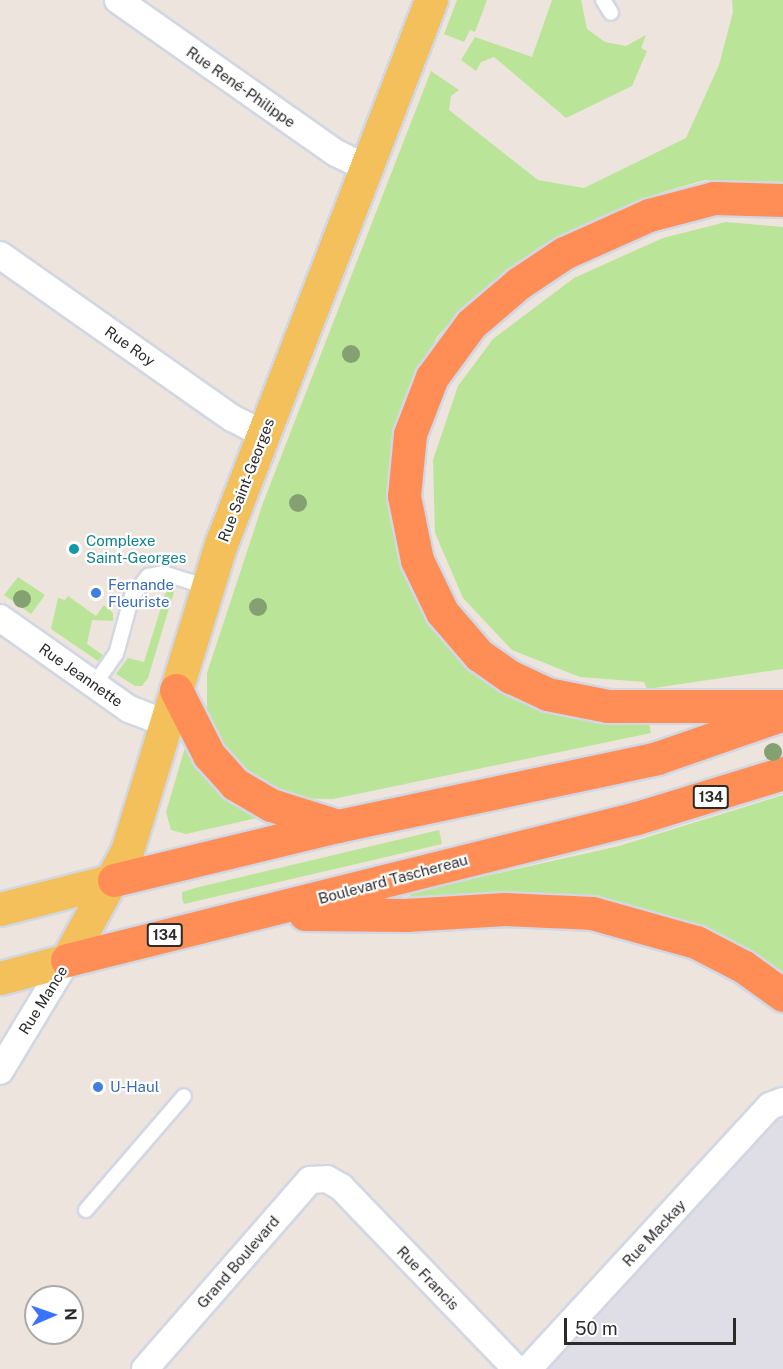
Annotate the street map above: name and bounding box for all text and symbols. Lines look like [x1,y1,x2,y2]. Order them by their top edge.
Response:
street label: Rue René-Philippe [183,43,299,131]
street label: Rue Roy [101,322,159,370]
street label: Rue Saint-Georges [214,416,278,544]
place label: Complexe Saint-Georges [86,531,186,566]
marker: Complexe Saint-Georges [67,542,81,556]
place label: Fernande Fleuriste [108,575,174,610]
marker: Fernande Fleuriste [89,586,103,600]
street label: Rue Jeannette [36,639,126,711]
road number: 134 [692,786,730,808]
street label: Boulevard Taschereau [316,850,470,908]
road number: 134 [146,924,184,946]
street label: Rue Mance [15,962,71,1038]
place label: U-Haul [110,1078,159,1096]
marker: U-Haul [91,1080,105,1094]
street label: Rue Mackay [619,1196,689,1270]
street label: Grand Boulevard [193,1212,283,1312]
street label: Rue Francis [393,1242,463,1314]
north arrow [24,1285,84,1345]
scale bar [567,1306,740,1344]
text: N [61,1308,80,1321]
text: 50 m [575,1318,618,1339]

